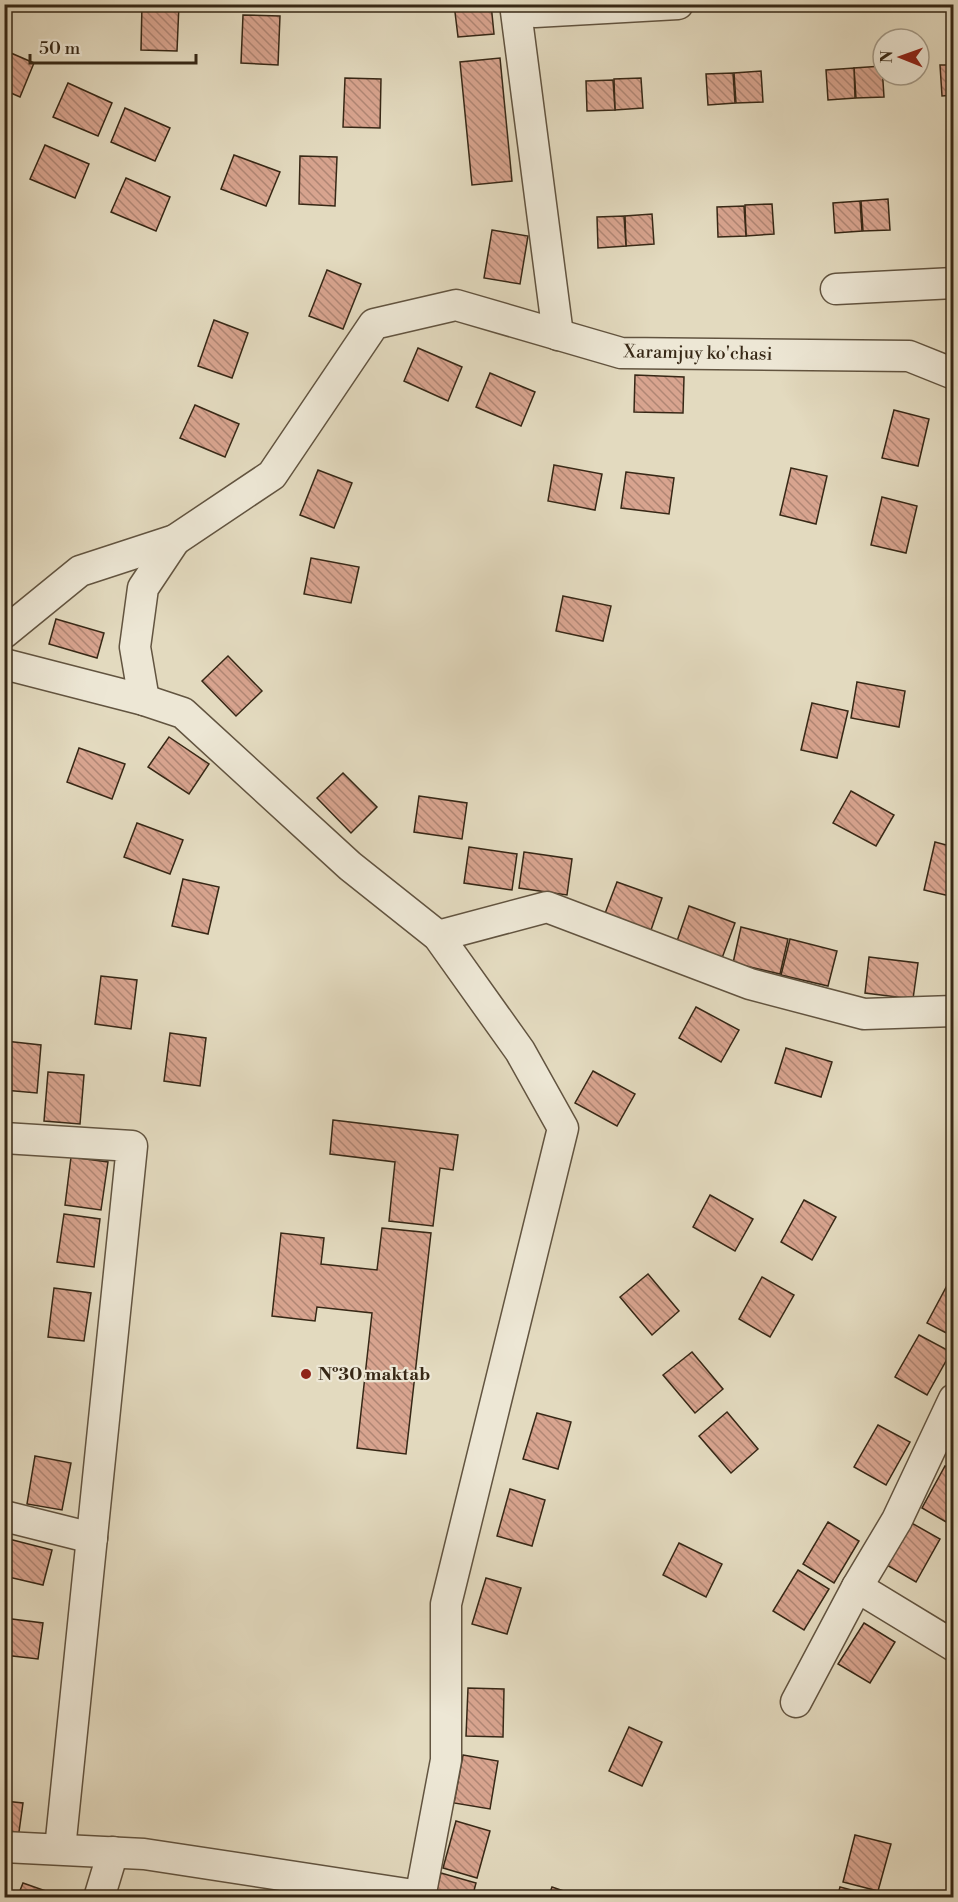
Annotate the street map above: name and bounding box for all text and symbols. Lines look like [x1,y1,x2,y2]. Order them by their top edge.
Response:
scale bar [30,27,196,65]
north arrow [871,27,931,87]
text: 50 m [39,37,81,60]
text: N [877,50,897,63]
street label: Xaramjuy ko'chasi [622,340,773,366]
place label: №30 maktab [318,1363,430,1386]
marker: №30 maktab [299,1367,313,1381]

